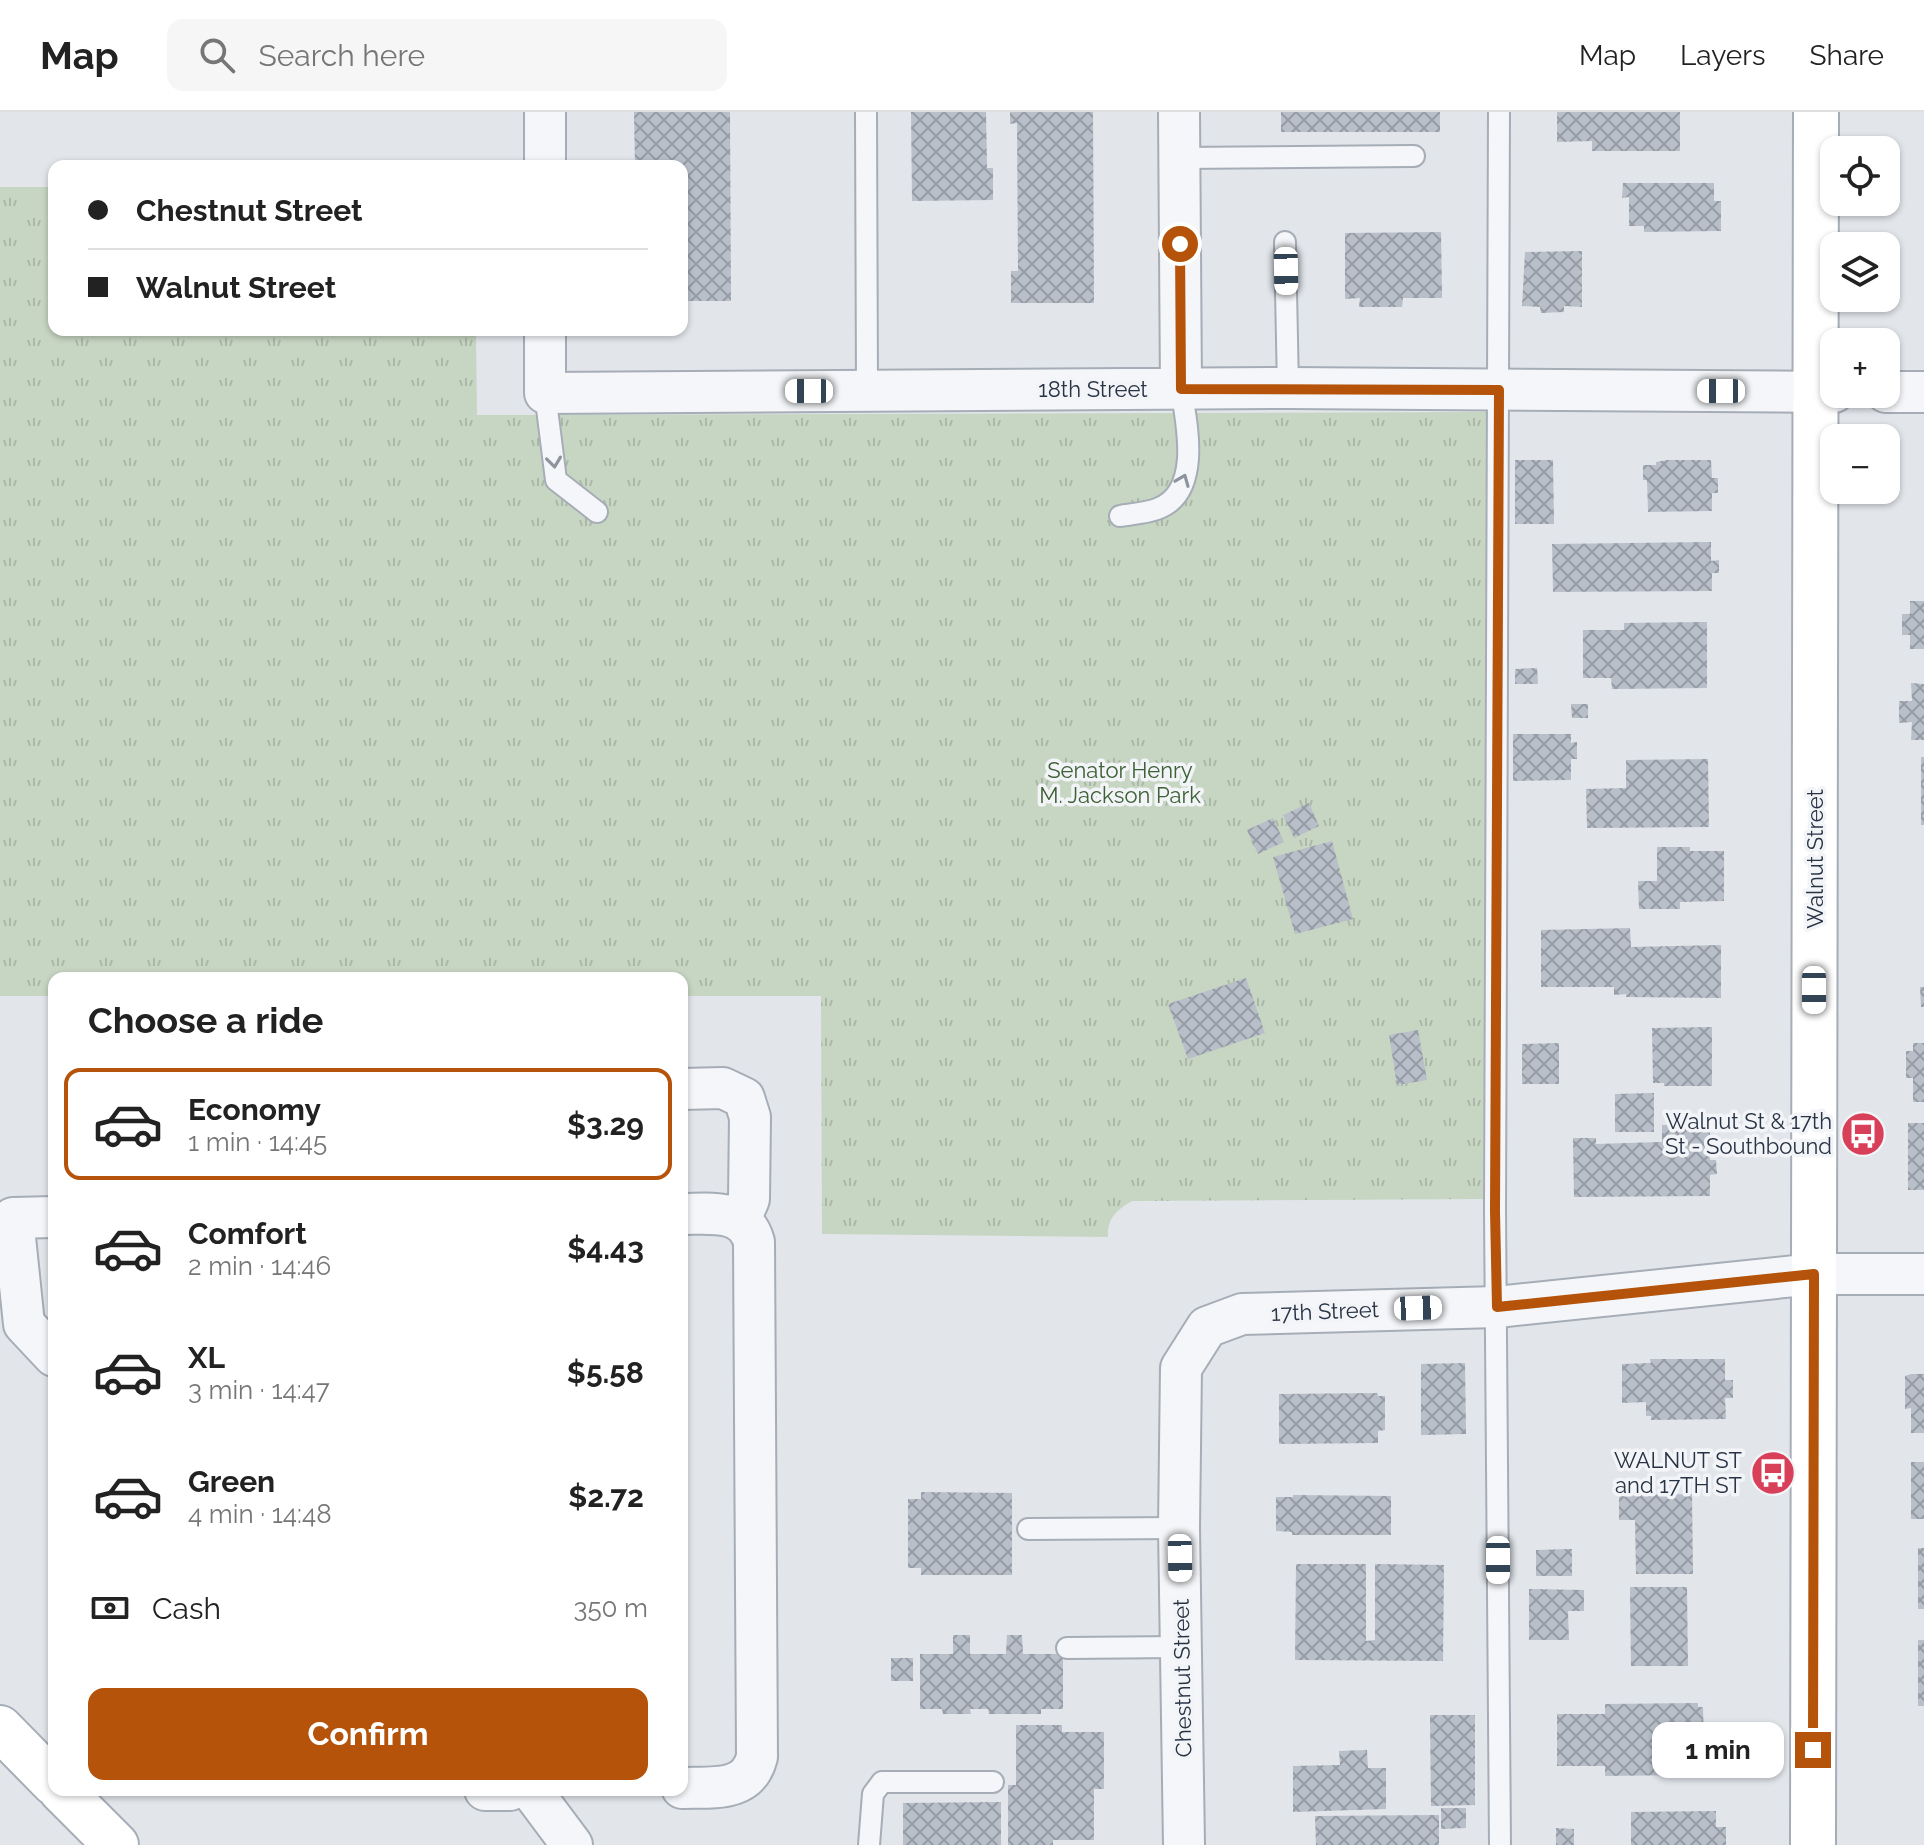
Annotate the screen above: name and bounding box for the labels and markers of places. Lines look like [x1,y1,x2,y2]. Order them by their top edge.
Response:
place label: Walnut St & 17th St - Southbound [1665,1108,1832,1159]
bus stop icon: Walnut St & 17th St - Southbound [1839,1110,1887,1158]
place label: WALNUT ST and 17TH ST [1614,1447,1743,1498]
bus stop icon: WALNUT ST and 17TH ST [1749,1449,1797,1497]

